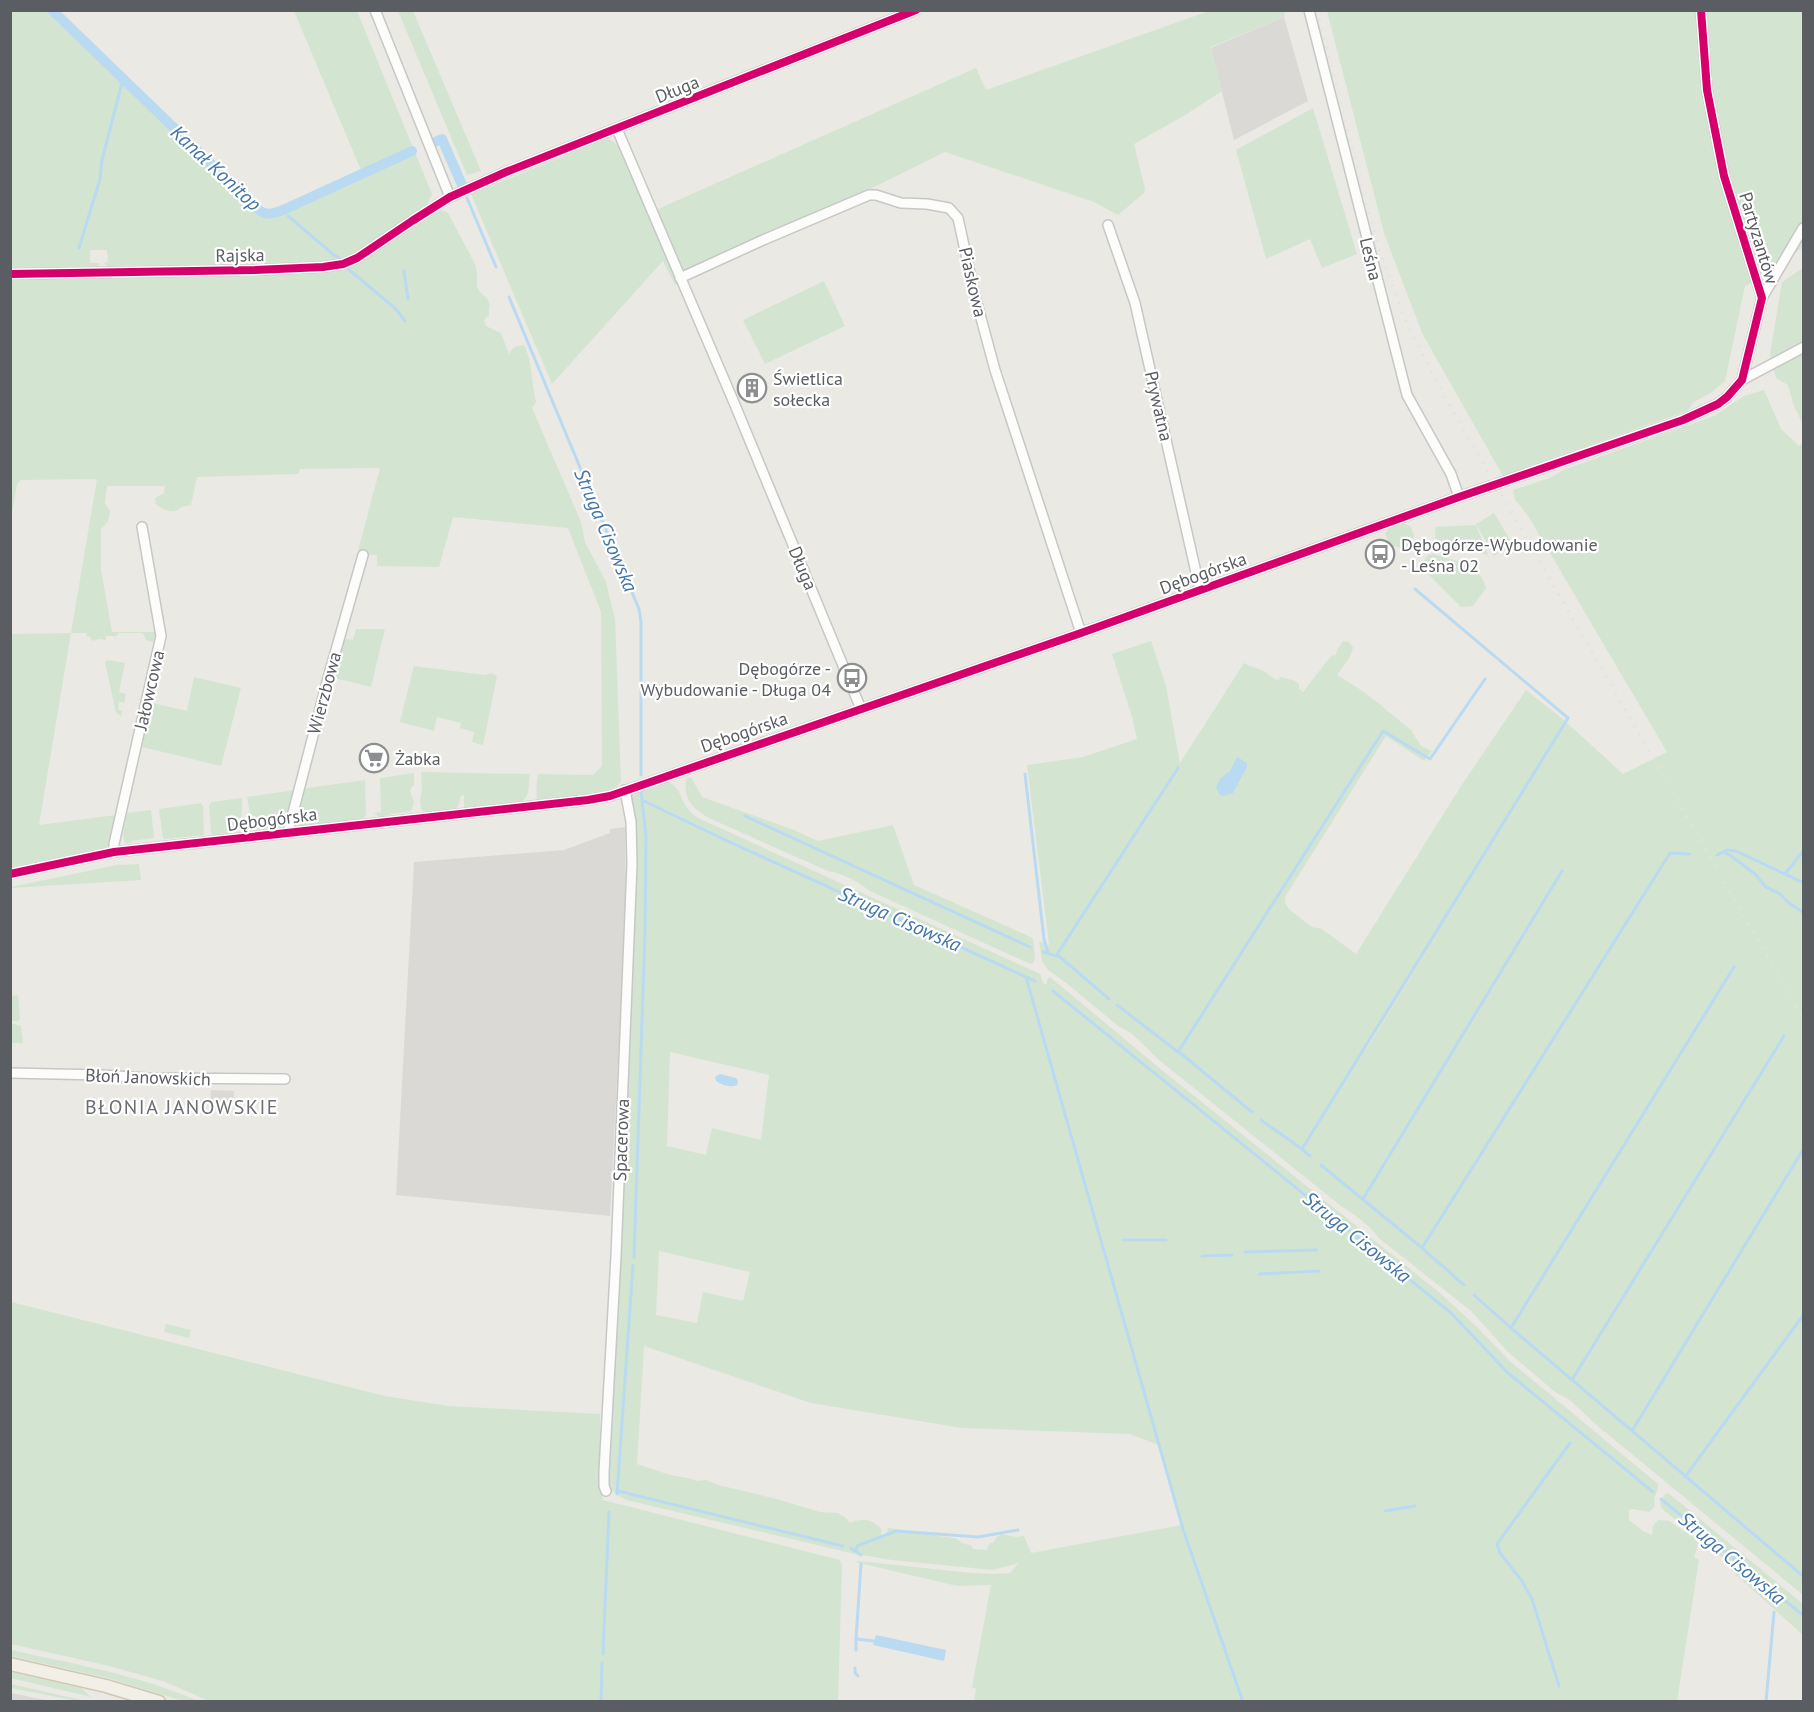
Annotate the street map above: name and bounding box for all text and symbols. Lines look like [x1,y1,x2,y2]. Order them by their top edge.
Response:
street label: Długa [652,70,702,108]
water label: Kanał Konitop [165,119,267,217]
street label: Partyzantów [1734,189,1784,287]
street label: Leśna [1355,235,1387,283]
street label: Rajska [215,243,265,267]
street label: Piaskowa [954,245,992,319]
place label: Świetlica sołecka [773,367,843,411]
street label: Prywatna [1140,369,1178,443]
building icon: Świetlica sołecka [736,372,768,404]
water label: Struga Cisowska [568,464,644,596]
place label: Dębogórze-Wybudowanie - Leśna 02 [1401,533,1598,577]
bus stop icon: Dębogórze-Wybudowanie - Leśna 02 [1364,538,1396,570]
street label: Długa [784,543,822,593]
street label: Dębogórska [1156,547,1250,599]
street label: Jałowcowa [128,648,169,733]
street label: Wierzbowa [302,649,346,737]
place label: Dębogórze - Wybudowanie - Długa 04 [641,657,831,701]
bus stop icon: Dębogórze - Wybudowanie - Długa 04 [836,662,868,694]
street label: Dębogórska [697,706,791,758]
supermarket icon: Żabka [358,742,390,774]
place label: Żabka [395,747,441,770]
street label: Dębogórska [226,802,318,836]
water label: Struga Cisowska [835,880,966,958]
street label: Błoń Janowskich [85,1063,211,1091]
district label: BŁONIA JANOWSKIE [85,1094,279,1120]
street label: Spacerowa [608,1098,634,1182]
water label: Struga Cisowska [1298,1185,1417,1289]
water label: Struga Cisowska [1673,1506,1791,1610]

